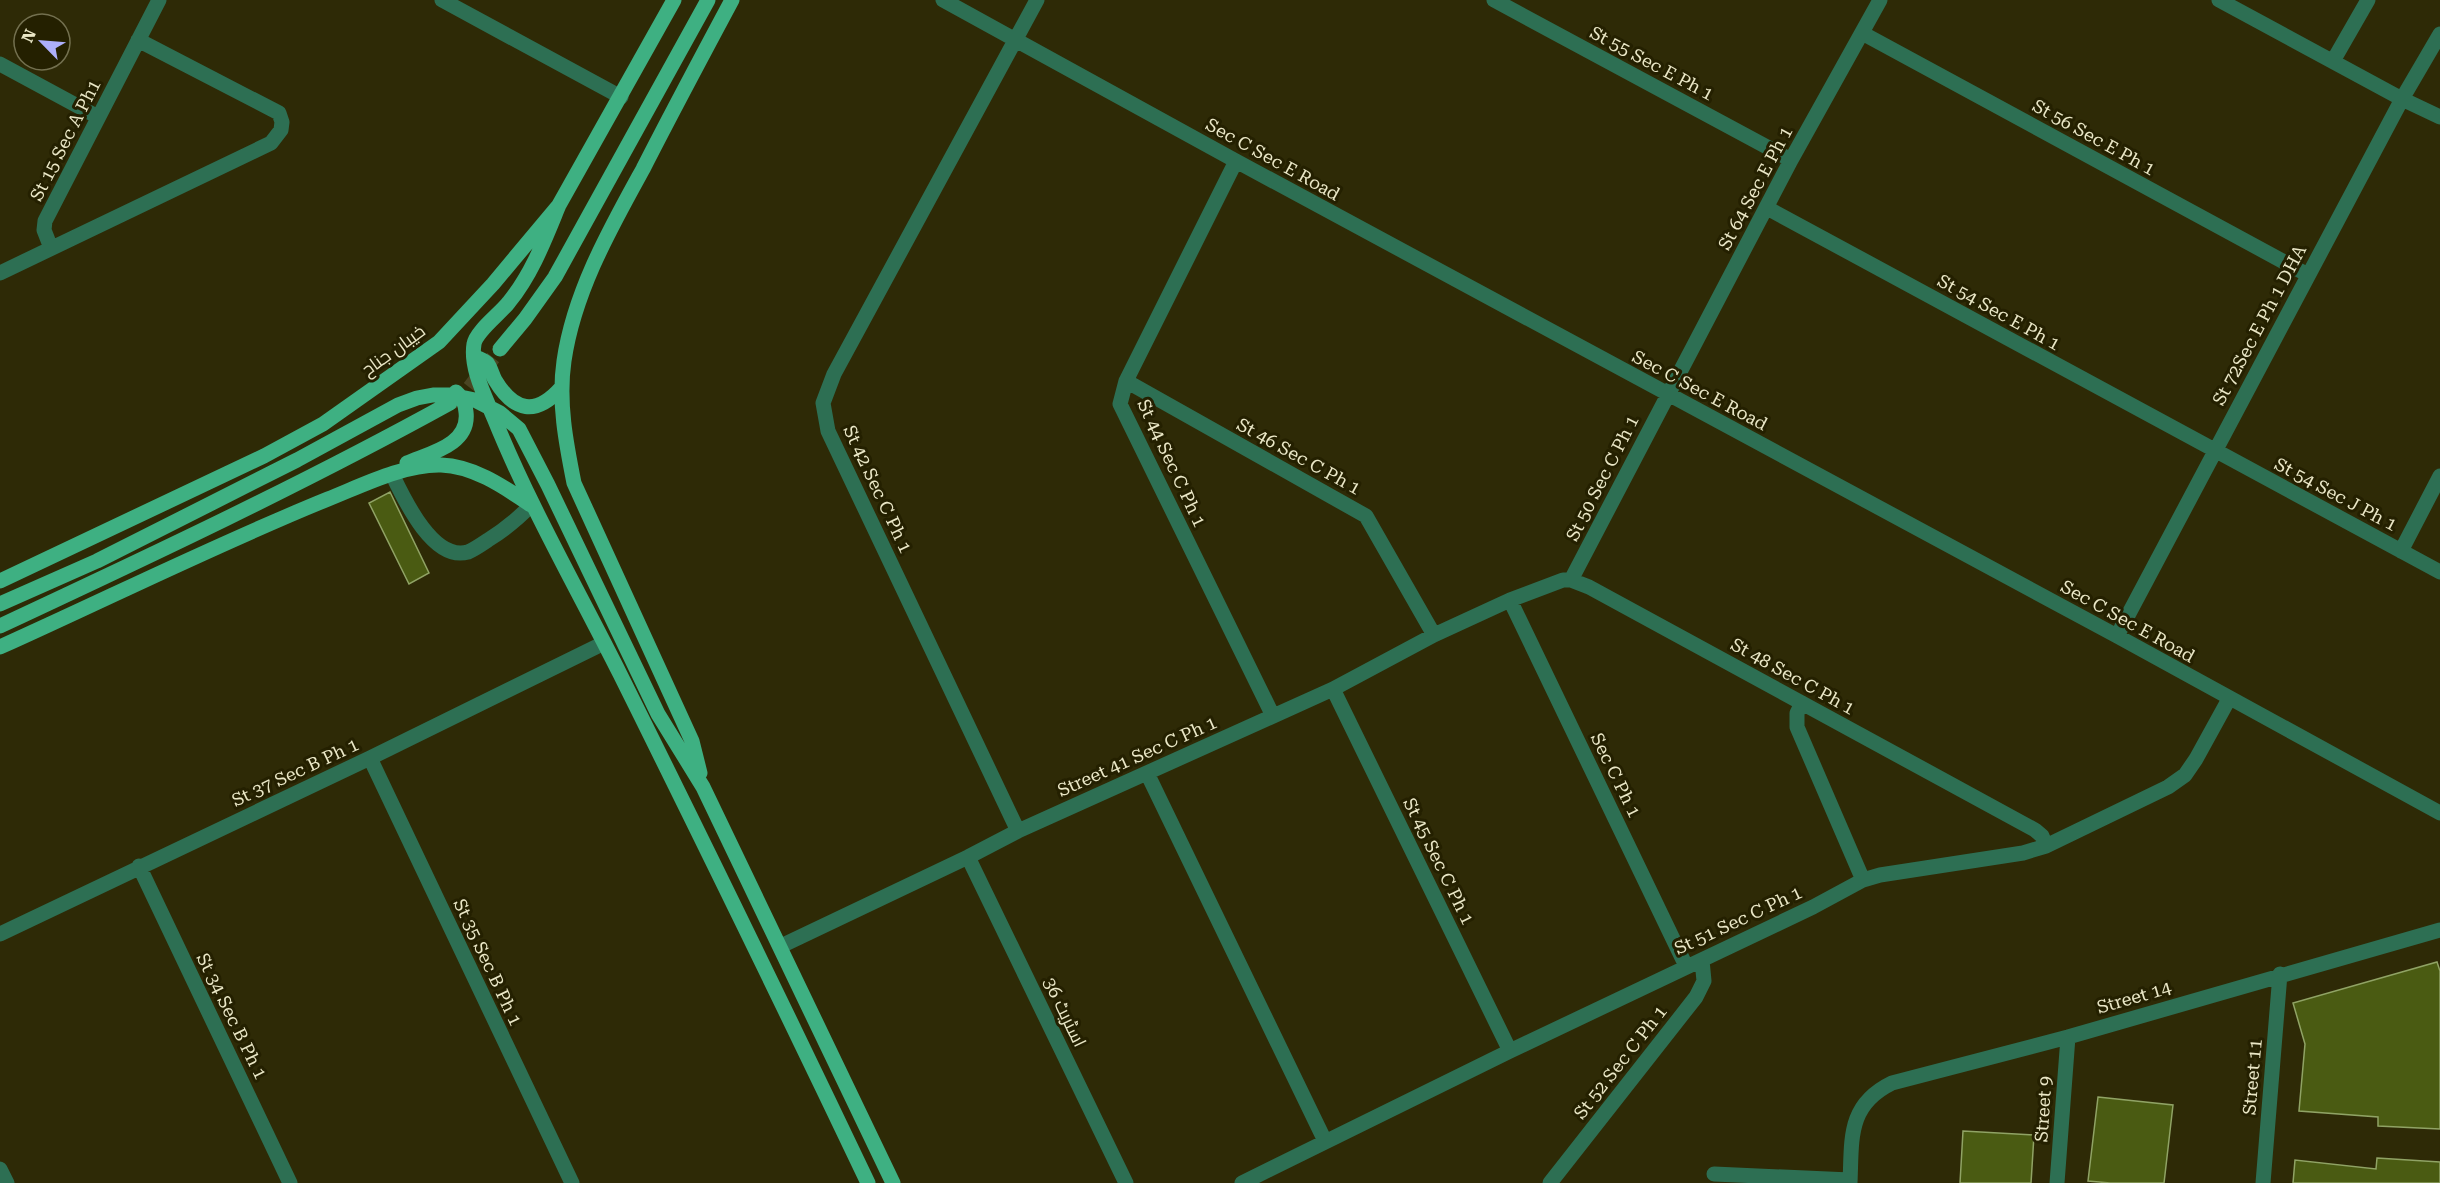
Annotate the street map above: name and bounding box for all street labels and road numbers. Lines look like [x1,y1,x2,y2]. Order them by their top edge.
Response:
street label: St 55 Sec E Ph 1 [1587,22,1717,104]
street label: St 15 Sec A Ph1 [25,76,105,204]
street label: St 56 Sec E Ph 1 [2029,95,2159,179]
street label: Sec C Sec E Road [1202,113,1344,205]
street label: St 64 Sec E Ph 1 [1714,123,1796,253]
street label: St 72Sec E Ph 1 DHA [2208,241,2310,409]
street label: St 54 Sec E Ph 1 [1934,270,2064,354]
street label: خیبان جناح [357,320,430,382]
street label: Sec C Sec E Road [1629,346,1772,435]
street label: St 44 Sec C Ph 1 [1133,396,1211,530]
street label: St 50 Sec C Ph 1 [1561,412,1643,544]
street label: St 46 Sec C Ph 1 [1233,413,1365,499]
street label: St 42 Sec C Ph 1 [839,422,917,556]
street label: St 54 Sec J Ph 1 [2271,453,2401,535]
street label: Sec C Sec E Road [2057,575,2199,667]
street label: St 48 Sec C Ph 1 [1727,633,1859,719]
street label: Street 41 Sec C Ph 1 [1054,711,1220,801]
street label: Sec C Ph 1 [1587,729,1645,821]
street label: St 37 Sec B Ph 1 [228,733,362,811]
street label: St 45 Sec C Ph 1 [1399,794,1479,928]
street label: St 51 Sec C Ph 1 [1671,881,1805,959]
street label: St 35 Sec B Ph 1 [449,895,527,1029]
street label: St 34 Sec B Ph 1 [192,950,272,1082]
street label: اسٹریٹ 36 [1038,974,1091,1051]
street label: Street 14 [2094,976,2174,1018]
street label: St 52 Sec C Ph 1 [1569,1001,1671,1123]
street label: Street 11 [2238,1038,2266,1116]
street label: Street 9 [2030,1075,2056,1143]

